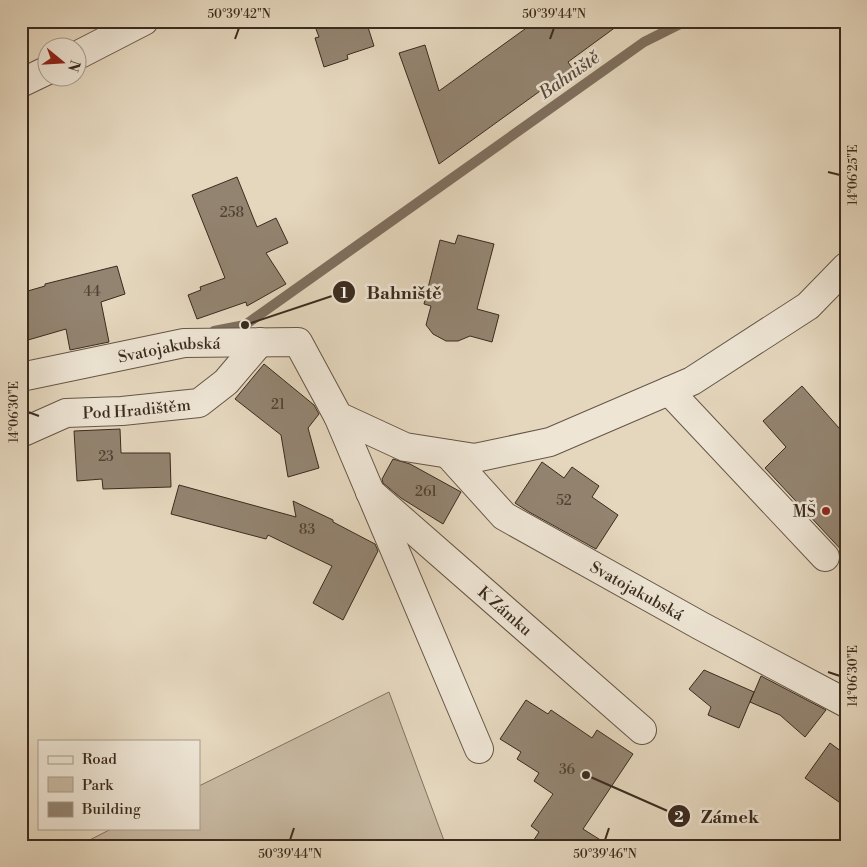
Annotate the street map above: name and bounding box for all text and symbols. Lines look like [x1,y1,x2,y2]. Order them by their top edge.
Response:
text: 50°39'42"N [207,7,271,22]
text: 50°39'44"N [522,7,586,22]
north arrow [38,38,88,88]
water label: Bahniště [534,45,605,105]
text: N [63,58,84,74]
text: 14°06'25"E [846,145,861,205]
house number: 258 [220,204,244,222]
callout: Bahniště [331,276,451,309]
text: Bahniště [366,282,442,305]
house number: 44 [84,283,100,301]
text: 1 [340,284,348,303]
street label: Svatojakubská [116,334,221,368]
text: 14°06'30"E [7,381,22,443]
street label: Pod Hradištěm [82,395,192,423]
house number: 21 [271,396,285,414]
house number: 23 [98,448,114,466]
house number: 261 [415,483,437,501]
house number: 52 [556,492,572,510]
place label: MŠ [793,500,816,522]
marker: MŠ [820,505,832,517]
house number: 83 [299,521,315,539]
street label: Svatojakubská [586,557,688,626]
street label: K Zámku [474,582,536,640]
text: 14°06'30"E [846,645,861,707]
legend [38,740,200,830]
text: Road [82,750,117,769]
house number: 36 [559,761,576,779]
text: Park [82,776,114,795]
text: Building [81,800,141,819]
callout: Zámek [666,800,769,833]
text: Zámek [701,806,760,829]
text: 2 [674,808,684,827]
text: 50°39'44"N [258,847,322,862]
text: 50°39'46"N [573,847,637,862]

